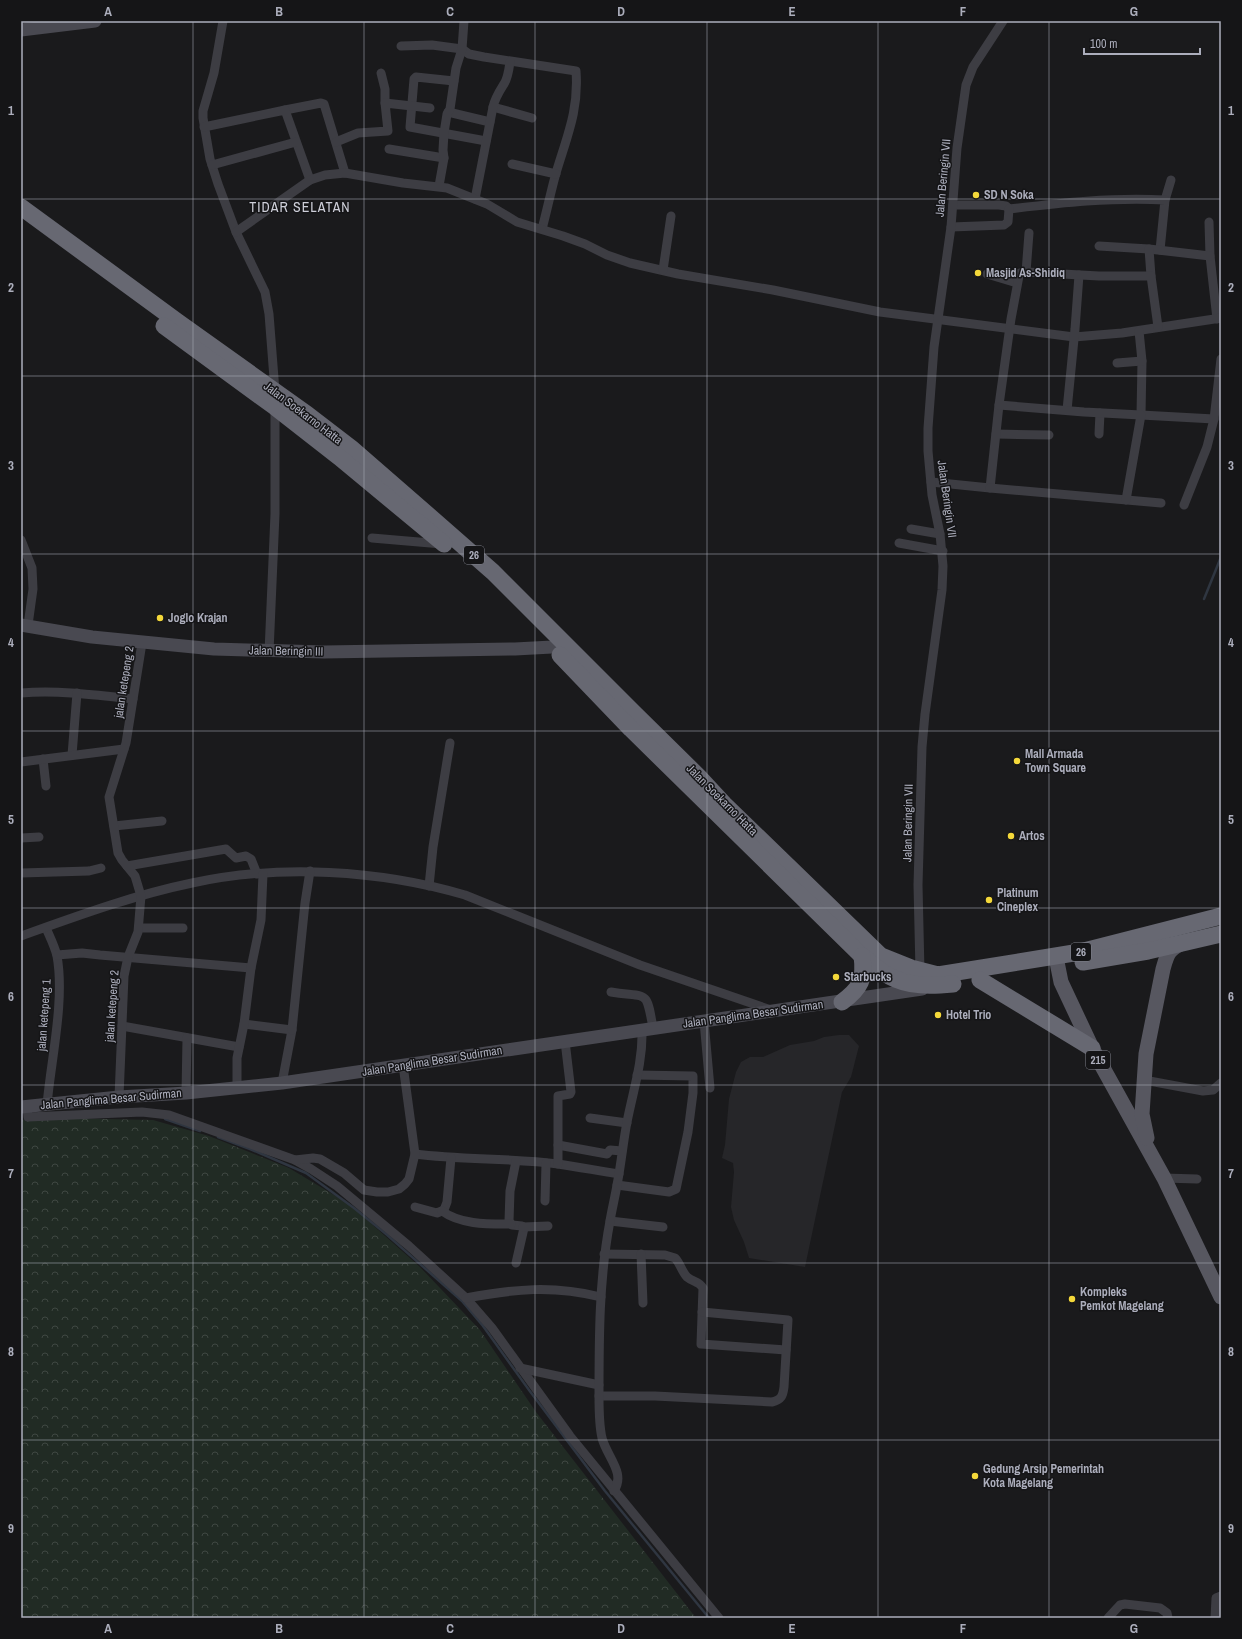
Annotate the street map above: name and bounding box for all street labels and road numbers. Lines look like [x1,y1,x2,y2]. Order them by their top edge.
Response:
street label: Jalan Beringin VII [932,138,954,218]
street label: Jalan Soekarno Hatta [260,378,346,448]
street label: Jalan Beringin VII [934,459,960,539]
road number: 26 [464,546,484,564]
street label: Jalan Beringin III [249,642,323,660]
street label: jalan ketepeng 2 [110,645,138,720]
street label: Jalan Soekarno Hatta [683,761,761,839]
street label: Jalan Beringin VII [899,784,917,862]
road number: 26 [1071,943,1091,961]
street label: jalan ketepeng 2 [101,969,122,1044]
street label: jalan ketepeng 1 [33,978,55,1053]
street label: Jalan Panglima Besar Sudirman [682,996,824,1032]
street label: Jalan Panglima Besar Sudirman [361,1042,503,1080]
road number: 215 [1086,1051,1110,1069]
street label: Jalan Panglima Besar Sudirman [40,1085,182,1113]

